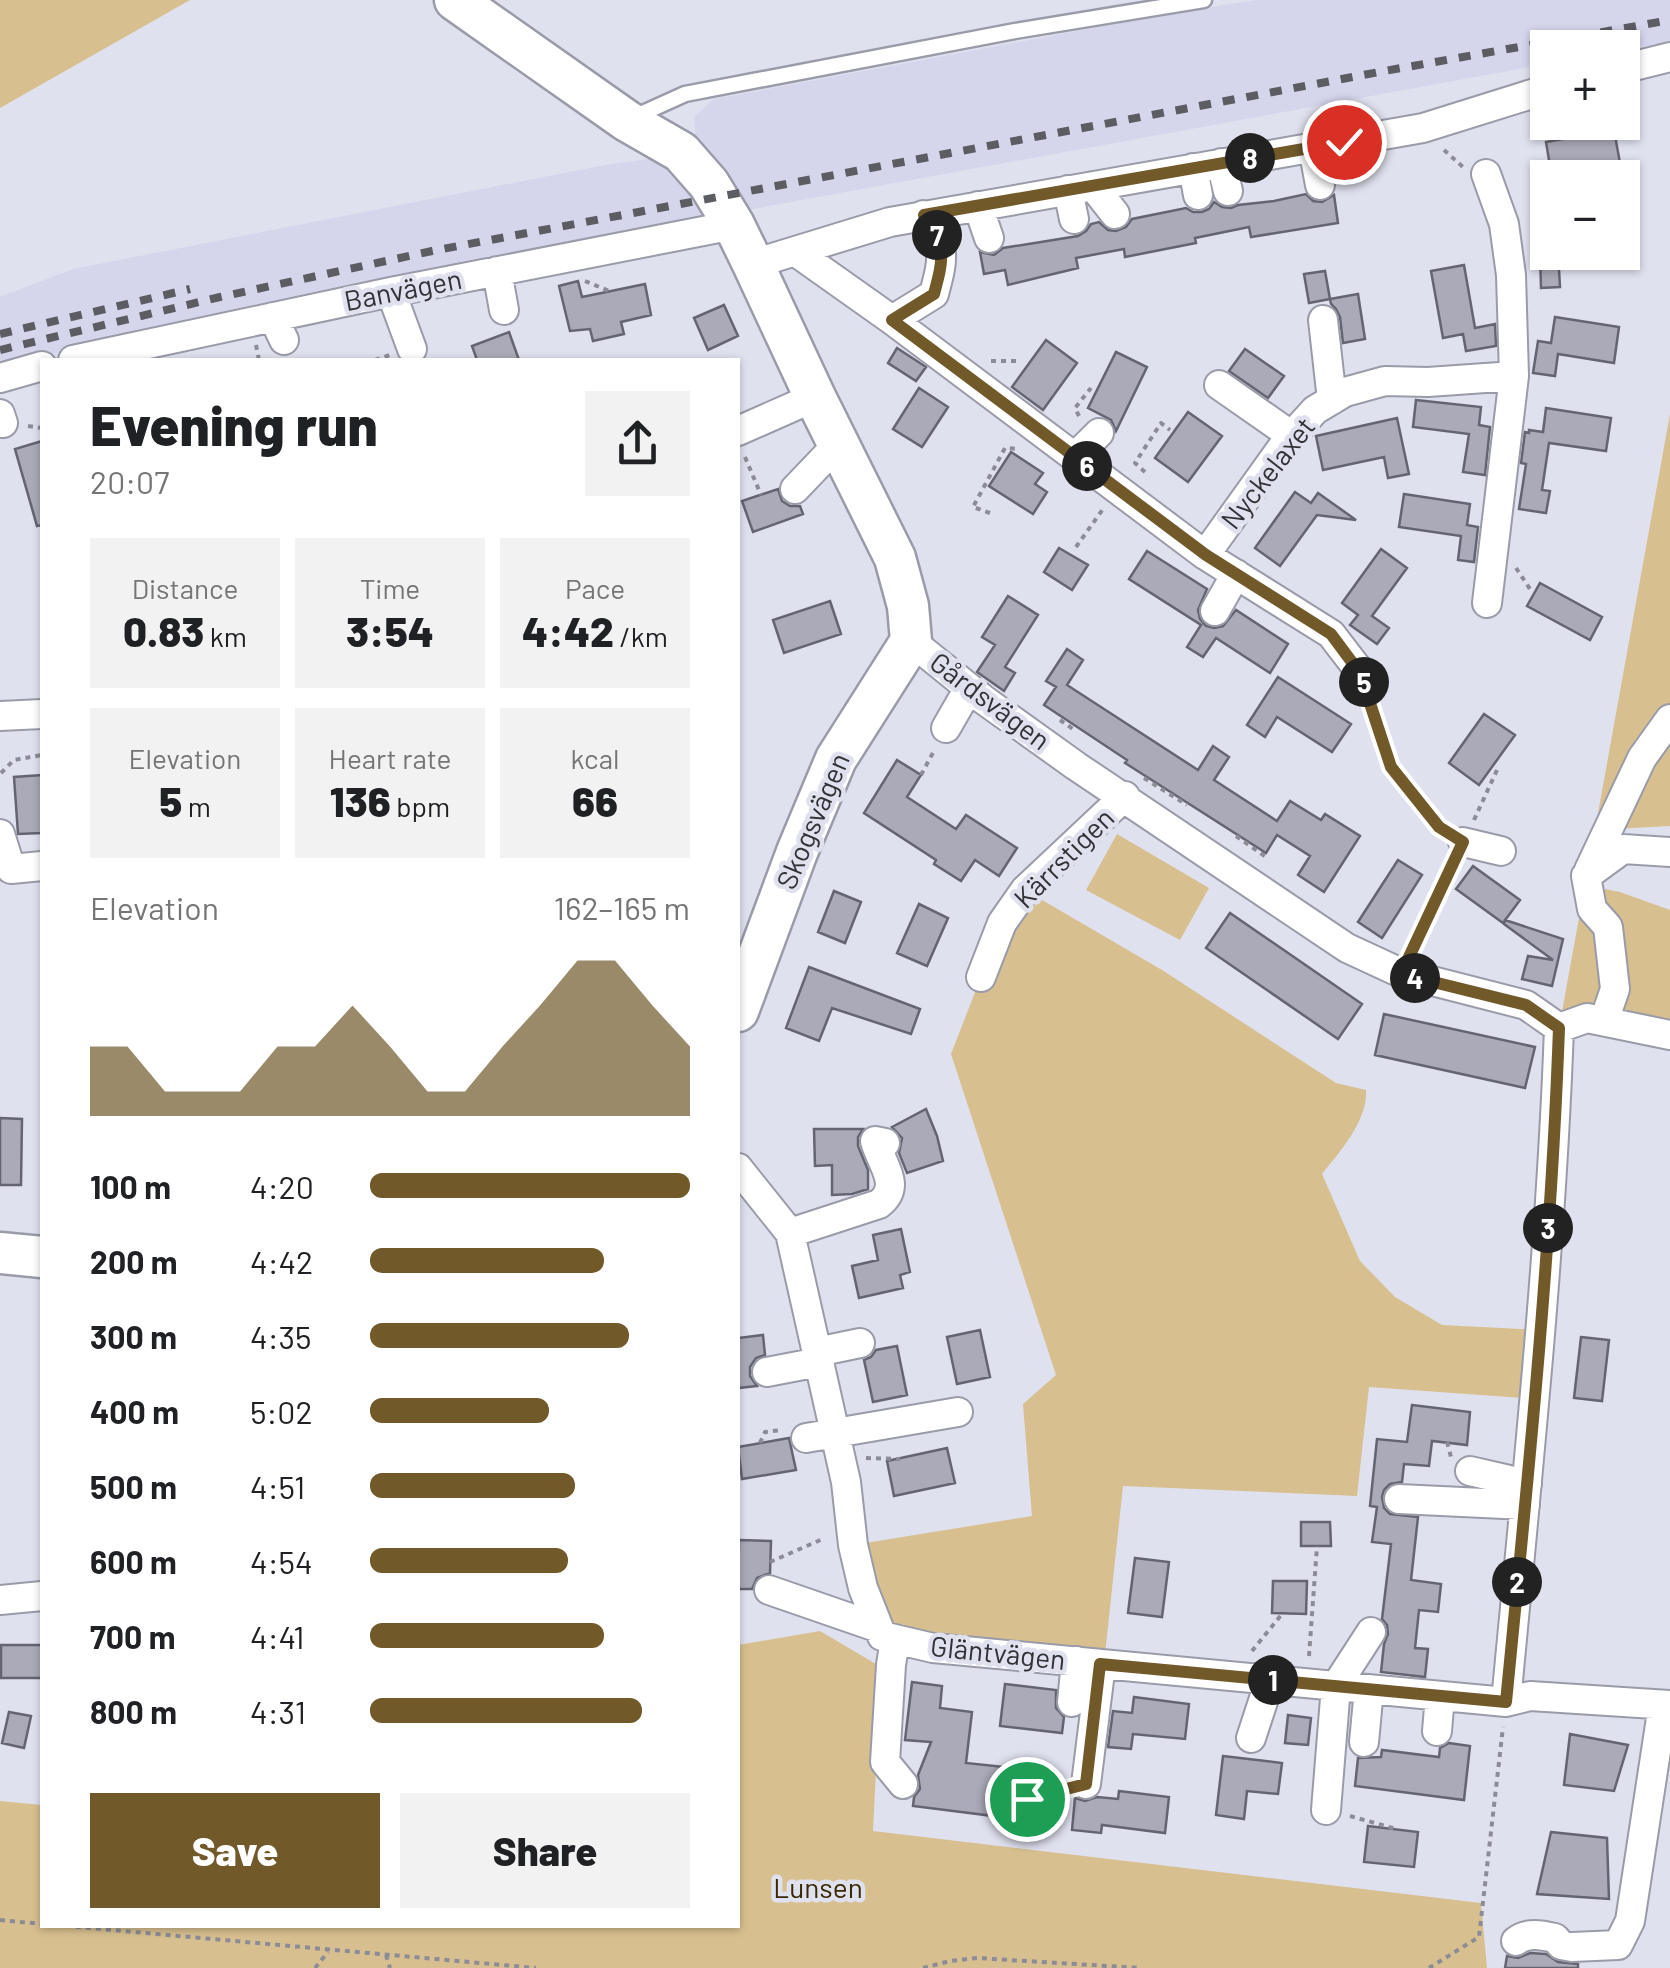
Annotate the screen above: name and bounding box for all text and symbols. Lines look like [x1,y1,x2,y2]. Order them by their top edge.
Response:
map controls [1530,30,1640,270]
button: + [1530,30,1640,140]
pin [1302,100,1387,185]
icon: check [1317,115,1372,170]
pin: 8 [1225,133,1275,183]
text: 8 [1242,141,1258,175]
button: − [1530,160,1640,270]
pin: 7 [912,210,962,260]
text: 7 [930,218,944,252]
street label: Banvägen [341,261,464,317]
text: Evening run [90,391,378,457]
button: share [585,391,690,496]
street label: Nyckelaxet [1213,410,1321,535]
pin: 6 [1062,441,1112,491]
text: 6 [1079,449,1095,483]
text: 20:07 [90,462,169,500]
text: Distance [132,571,238,605]
text: Time [360,571,420,605]
text: Pace [565,571,625,605]
text: 0.83 [123,605,204,655]
text: 3:54 [346,605,434,655]
text: 4:42 [522,605,614,655]
text: km [204,619,247,653]
text: /km [614,619,668,653]
street label: Gårdsvägen [924,644,1057,756]
pin: 5 [1339,657,1389,707]
text: 5 [1356,665,1372,699]
text: Elevation [129,741,241,775]
text: Heart rate [329,741,451,775]
text: kcal [571,741,619,775]
street label: Skogsvägen [768,747,856,894]
text: 5 [159,775,182,825]
text: 136 [330,775,391,825]
text: 66 [572,775,618,825]
text: m [182,789,211,823]
text: bpm [391,789,450,823]
street label: Kärrstigen [1006,800,1120,914]
text: Elevation [90,888,219,926]
text: 162–165 m [554,888,690,926]
pin: 4 [1390,953,1440,1003]
text: 4 [1407,961,1423,995]
text: 100 m [90,1167,171,1205]
text: 4:20 [250,1167,314,1205]
pin: 3 [1523,1203,1573,1253]
text: 3 [1540,1211,1556,1245]
text: 200 m [90,1242,178,1280]
text: 4:42 [250,1242,313,1280]
text: 300 m [90,1317,177,1355]
text: 4:35 [250,1317,311,1355]
text: 400 m [90,1392,179,1430]
text: 5:02 [250,1392,313,1430]
text: 500 m [90,1467,177,1505]
text: 4:51 [250,1467,305,1505]
text: 600 m [90,1542,177,1580]
text: 4:54 [250,1542,313,1580]
pin: 2 [1492,1557,1542,1607]
text: 2 [1509,1565,1525,1599]
text: 700 m [90,1617,175,1655]
text: 4:41 [250,1617,304,1655]
street label: Gläntvägen [929,1628,1067,1676]
pin: 1 [1248,1655,1298,1705]
text: 1 [1268,1663,1278,1697]
text: 800 m [90,1692,177,1730]
text: 4:31 [250,1692,306,1730]
pin [985,1757,1070,1842]
icon: arrive [1000,1772,1055,1827]
button: Save [90,1793,380,1908]
button: Share [400,1793,690,1908]
park label: Lunsen [773,1870,863,1904]

